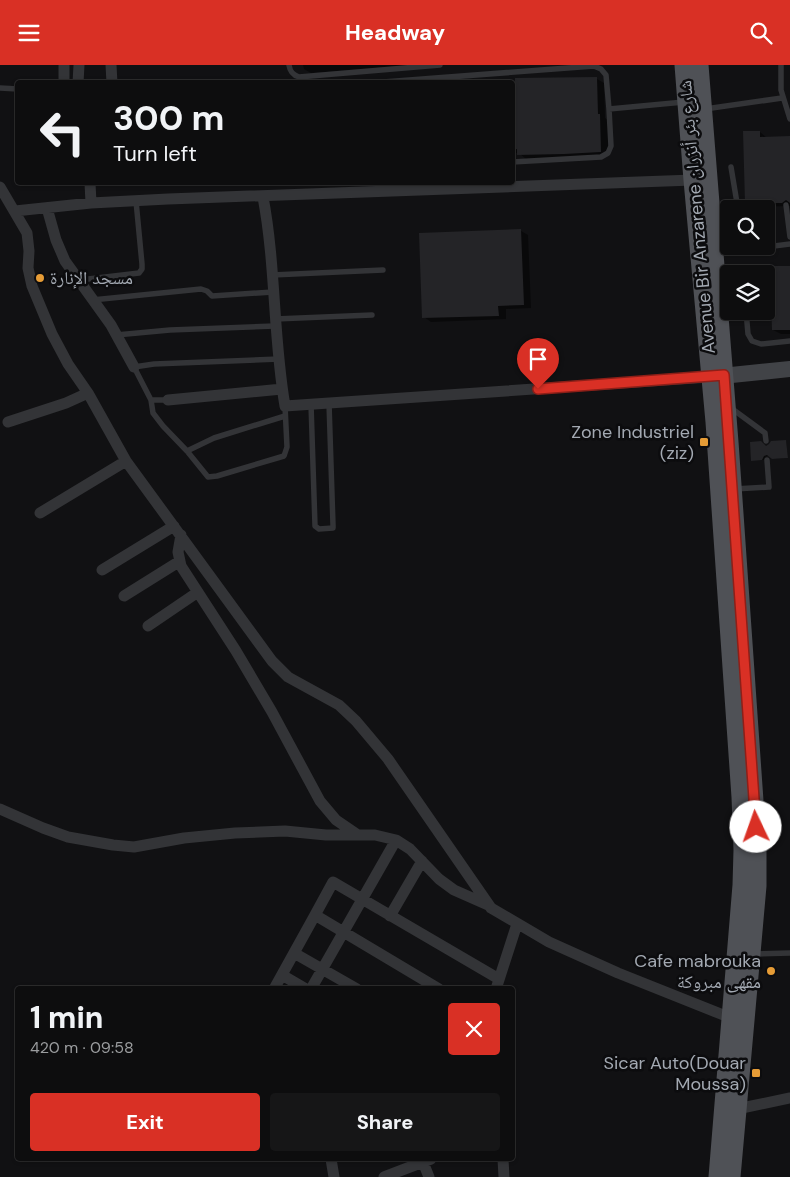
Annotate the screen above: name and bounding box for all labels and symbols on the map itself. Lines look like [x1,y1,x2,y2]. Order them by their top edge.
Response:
street label: Avenue Bir Anzarene شارع بئر أنزران [673,79,721,355]
place label: مسجد الإنارة [50,266,133,290]
marker: مسجد الإنارة [34,272,46,284]
pin [517,338,559,389]
place label: Zone Industriel (ziz) [571,420,694,465]
marker: Zone Industriel (ziz) [698,436,710,448]
position arrow [729,800,781,852]
place label: Cafe mabrouka مقهى مبروكة [634,949,761,994]
marker: Cafe mabrouka مقهى مبروكة [765,965,777,977]
place label: Sicar Auto(Douar Moussa) [604,1051,746,1096]
marker: Sicar Auto(Douar Moussa) [750,1067,762,1079]

